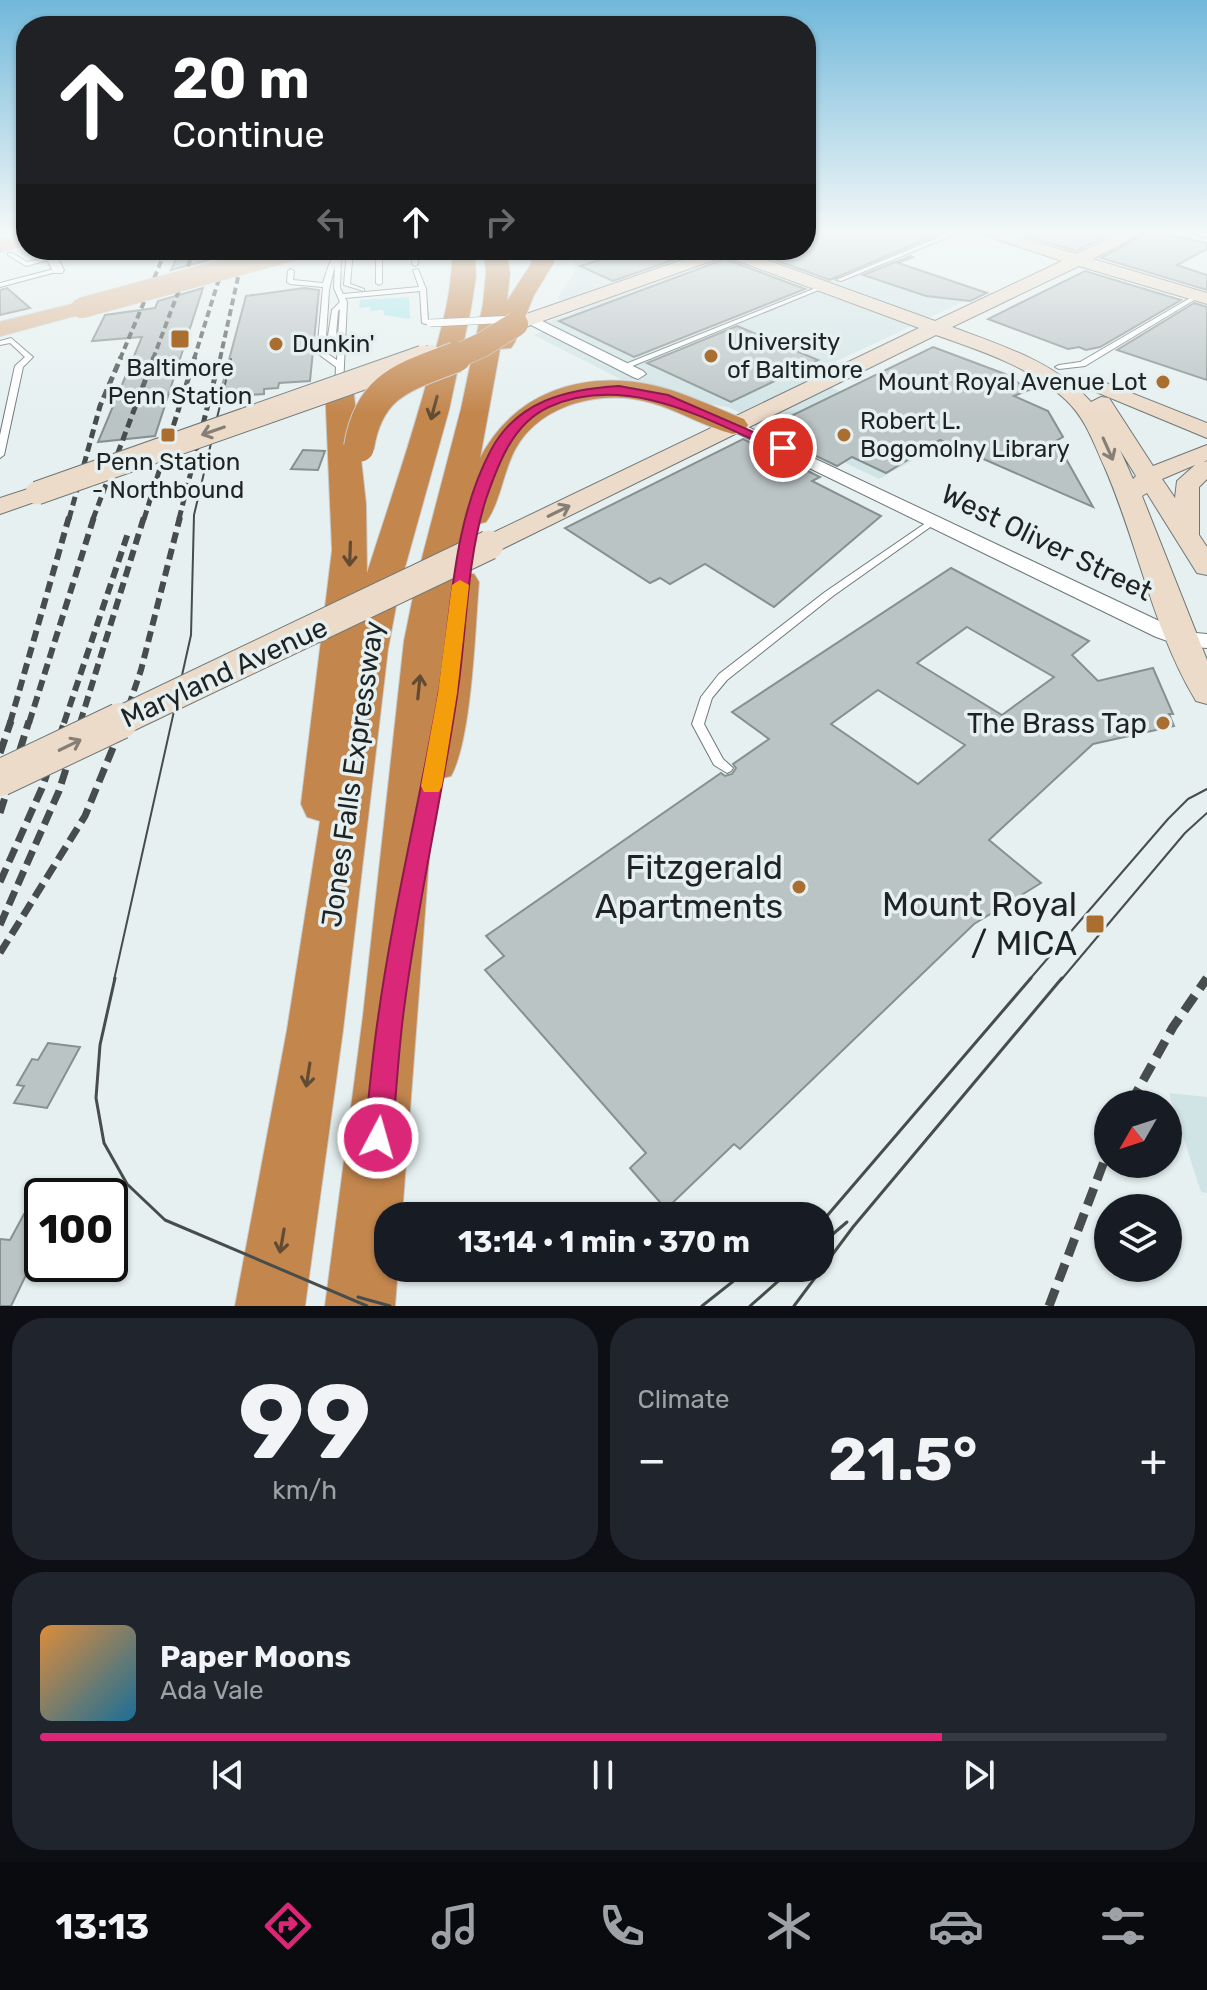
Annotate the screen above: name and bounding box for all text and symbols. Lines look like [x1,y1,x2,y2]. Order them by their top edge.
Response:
text: 20 m [172,46,310,112]
icon: ahead [40,48,144,152]
text: Continue [172,113,325,156]
icon: left [310,200,354,244]
icon: ahead [394,200,438,244]
icon: right [478,200,522,244]
marker: Baltimore Penn Station [169,328,191,350]
place label: University of Baltimore [727,328,863,384]
place label: Dunkin' [292,330,375,358]
marker: Dunkin' [267,335,285,353]
marker: University of Baltimore [702,347,720,365]
place label: Baltimore Penn Station [108,354,252,410]
place label: Mount Royal Avenue Lot [878,368,1147,396]
marker: Mount Royal Avenue Lot [1154,373,1172,391]
one-way arrow [426,395,441,421]
place label: Robert L. Bogomolny Library [860,407,1070,463]
pin [749,414,817,482]
one-way arrow [201,425,226,439]
marker: Penn Station - Northbound [159,426,177,444]
icon: arrive [761,426,805,470]
marker: Robert L. Bogomolny Library [835,426,853,444]
one-way arrow [1101,437,1116,461]
place label: Penn Station - Northbound [92,448,244,504]
street label: West Oliver Street [936,477,1158,608]
one-way arrow [547,503,571,518]
one-way arrow [342,540,357,567]
street label: Maryland Avenue [116,610,333,735]
street label: Jones Falls Expressway [315,619,390,929]
one-way arrow [412,674,427,701]
place label: The Brass Tap [967,707,1147,740]
marker: The Brass Tap [1154,714,1172,732]
one-way arrow [58,737,82,752]
place label: Fitzgerald Apartments [595,847,783,927]
marker: Fitzgerald Apartments [790,878,808,896]
place label: Mount Royal / MICA [882,884,1077,964]
marker: Mount Royal / MICA [1084,913,1106,935]
one-way arrow [300,1062,315,1087]
north arrow [1094,1090,1182,1178]
map controls [1094,1090,1182,1282]
position arrow [336,1096,420,1180]
speed limit sign: 100 [24,1178,128,1282]
button: layers [1094,1194,1182,1282]
text: 13:14 · 1 min · 370 m [458,1224,750,1260]
one-way arrow [273,1227,288,1253]
text: 99 [238,1361,371,1484]
text: Climate [638,1384,730,1415]
text: 21.5° [828,1424,977,1495]
text: − [638,1434,666,1486]
text: + [1140,1434,1167,1486]
text: km/h [272,1475,337,1506]
text: Paper Moons [160,1639,351,1675]
text: Ada Vale [160,1675,264,1706]
icon: previous [206,1753,250,1797]
icon: pause [581,1753,625,1797]
icon: next [957,1753,1001,1797]
icon: directions [260,1898,316,1954]
icon: music [427,1898,483,1954]
icon: phone [594,1898,650,1954]
icon: climate [761,1898,817,1954]
icon: car [928,1898,984,1954]
icon: filters [1095,1898,1151,1954]
text: 13:13 [56,1905,149,1948]

